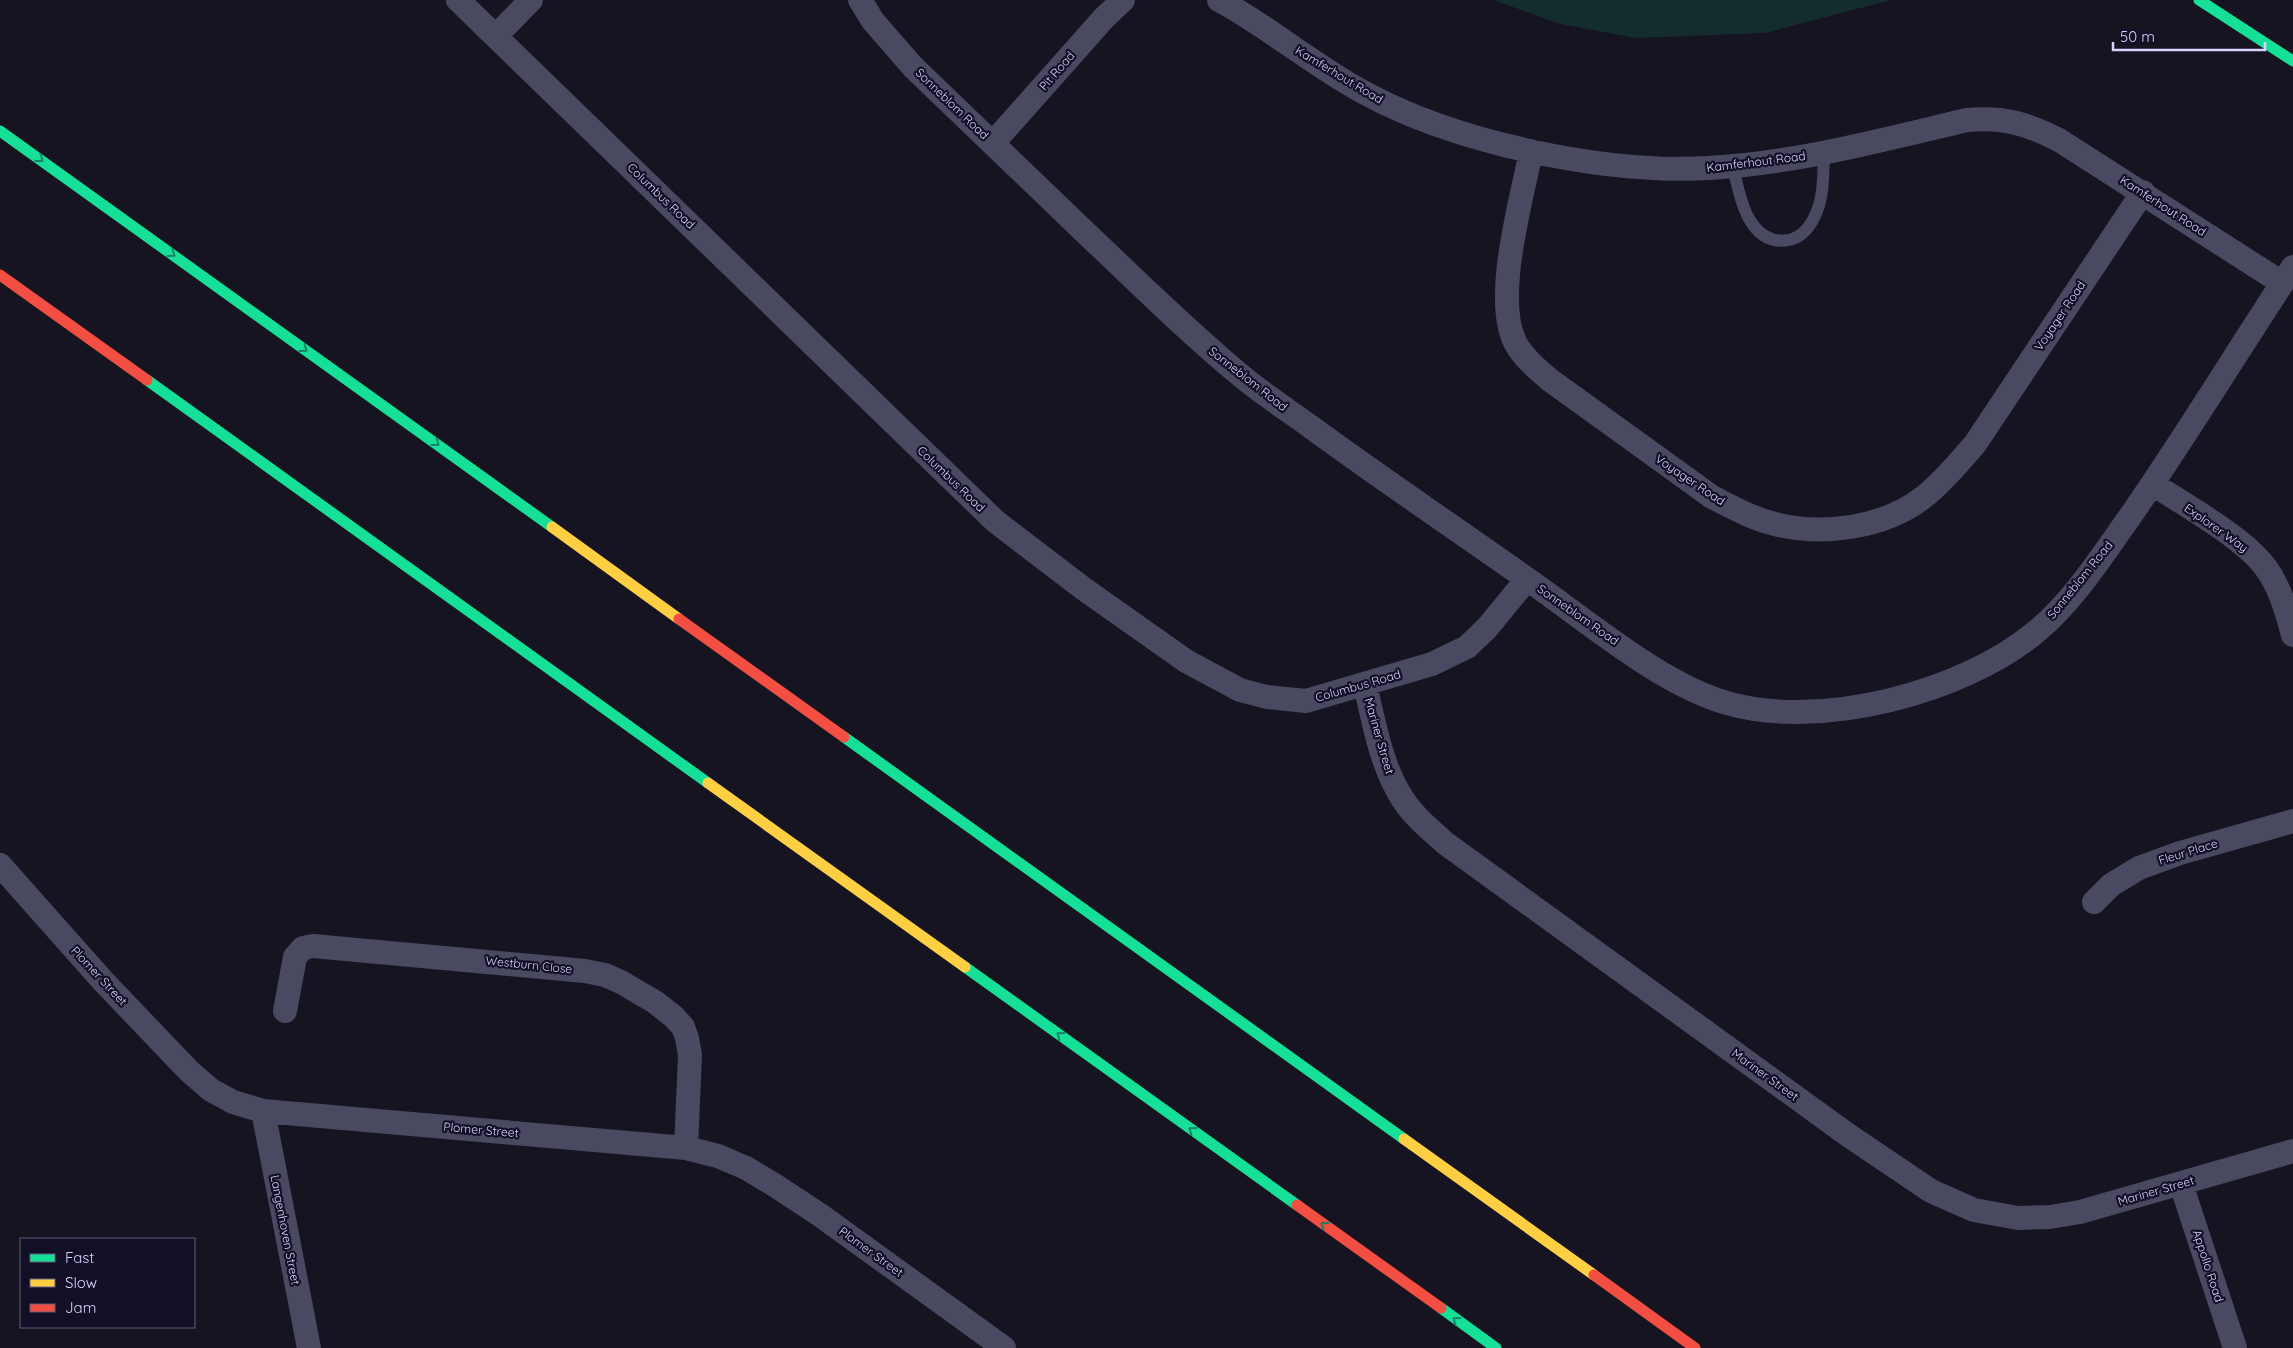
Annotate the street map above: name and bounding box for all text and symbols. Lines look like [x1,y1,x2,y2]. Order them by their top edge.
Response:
scale bar [2113,20,2266,52]
text: 50 m [2120,27,2155,46]
street label: Kamferhout Road [1293,42,1386,107]
street label: Pit Road [1036,48,1078,93]
street label: Sonneblom Road [913,65,992,142]
street label: Kamferhout Road [1706,148,1806,175]
one-way arrow [34,153,43,162]
street label: Columbus Road [624,160,698,232]
street label: Kamferhout Road [2117,172,2209,239]
one-way arrow [166,248,175,257]
street label: Voyager Road [2031,278,2088,353]
one-way arrow [298,343,307,352]
street label: Sonneblom Road [1206,343,1291,414]
one-way arrow [430,437,439,447]
street label: Columbus Road [914,443,988,515]
street label: Voyager Road [1653,451,1728,508]
street label: Explorer Way [2182,500,2251,555]
street label: Sonneblom Road [2044,538,2116,622]
street label: Sonneblom Road [1535,581,1622,648]
street label: Columbus Road [1313,666,1402,705]
street label: Mariner Street [1361,696,1398,776]
street label: Fleur Place [2156,835,2219,868]
street label: Plomer Street [68,943,131,1008]
street label: Westburn Close [485,952,573,977]
one-way arrow [1057,1033,1066,1041]
street label: Mariner Street [1729,1045,1802,1104]
street label: Plomer Street [443,1119,519,1140]
one-way arrow [1188,1127,1198,1136]
street label: Mariner Street [2116,1172,2196,1209]
street label: Langenhoven Street [267,1174,304,1286]
one-way arrow [1320,1222,1330,1231]
street label: Plomer Street [836,1223,906,1280]
street label: Appollo Road [2190,1228,2227,1304]
legend [20,1238,195,1328]
text: Fast [65,1248,94,1267]
text: Slow [65,1273,97,1292]
text: Jam [65,1298,96,1317]
one-way arrow [1453,1317,1462,1325]

